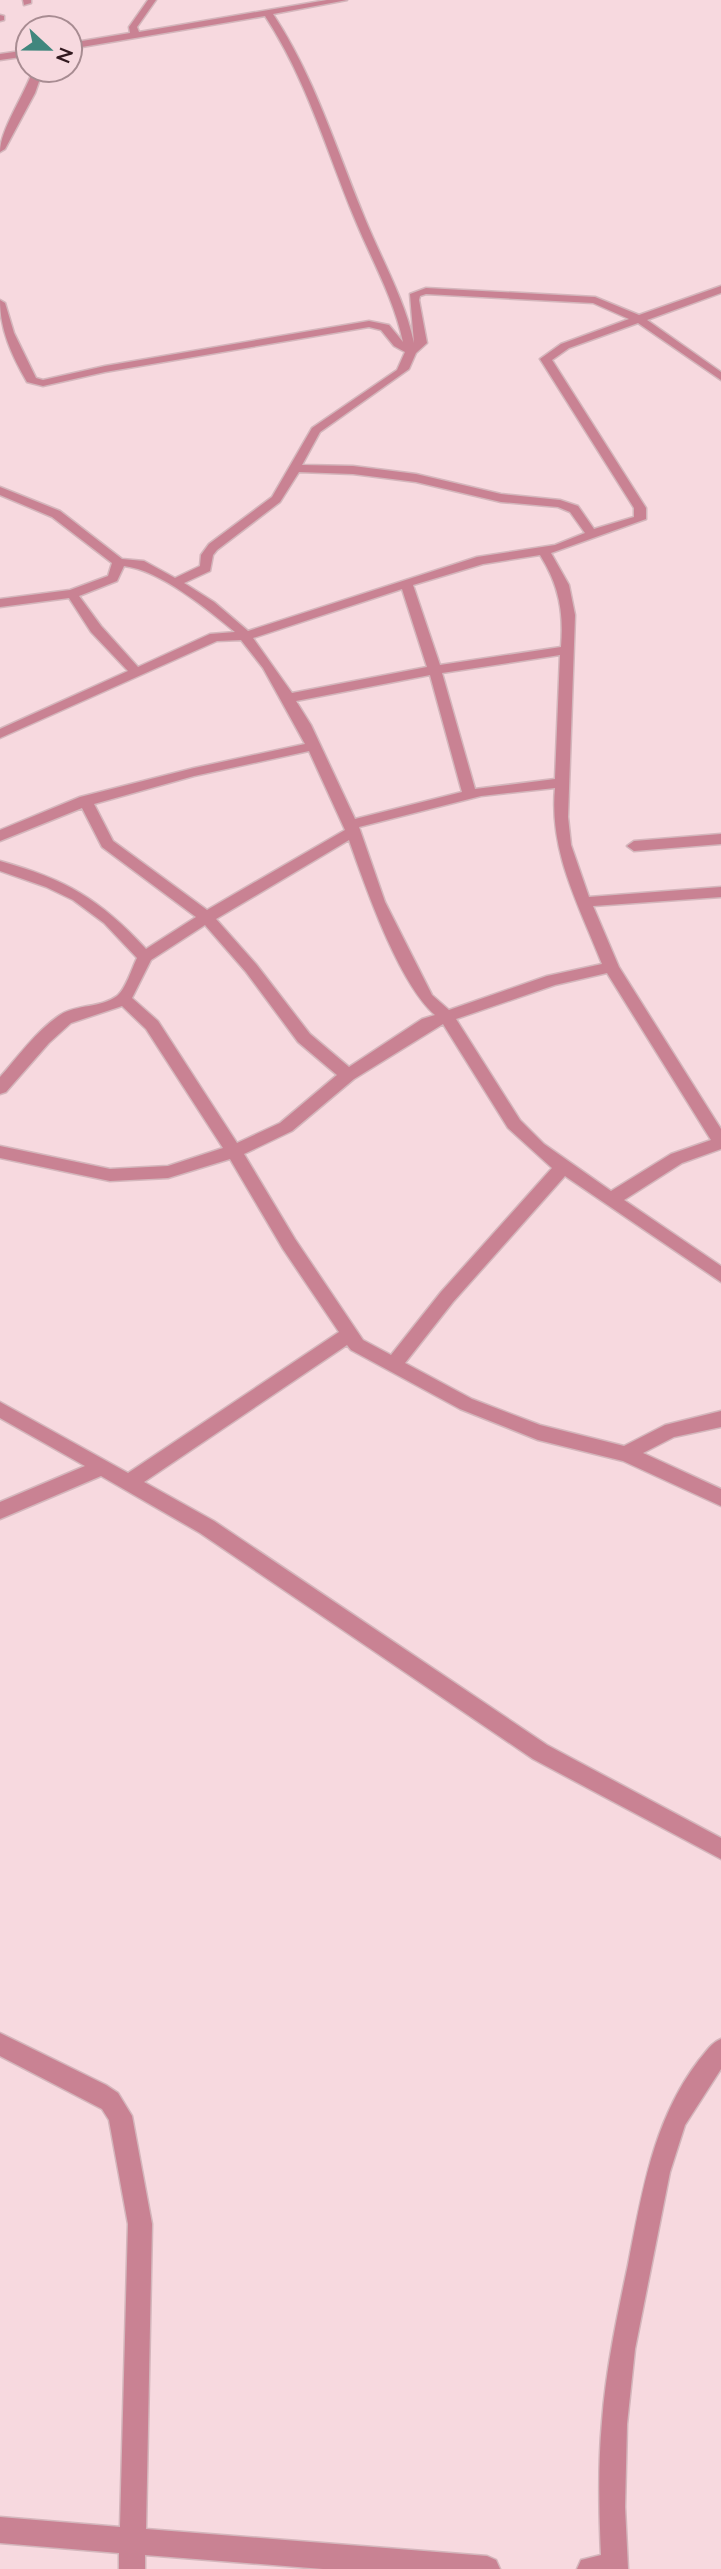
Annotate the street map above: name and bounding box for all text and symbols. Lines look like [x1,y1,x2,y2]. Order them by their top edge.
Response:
north arrow [14,14,84,84]
text: N [52,44,79,67]

